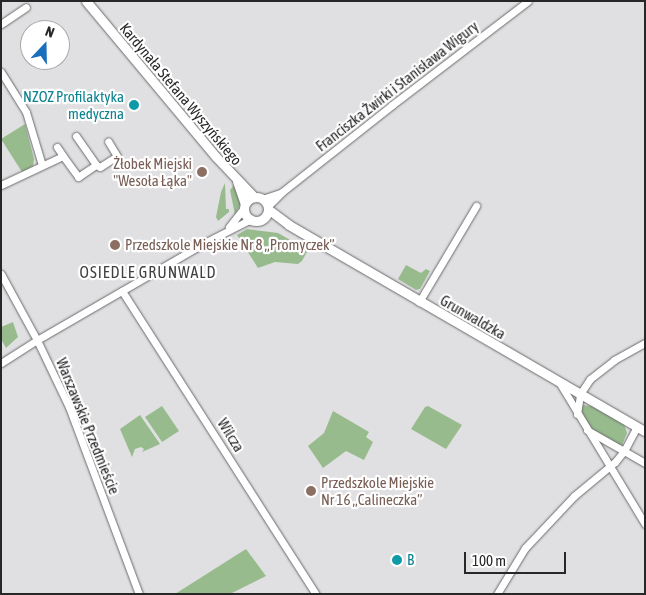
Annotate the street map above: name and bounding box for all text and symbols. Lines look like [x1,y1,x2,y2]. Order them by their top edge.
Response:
street label: Franciszka Żwirki i Stanisława Wigury [312,17,482,155]
street label: Kardynała Stefana Wyszyńskiego [116,19,246,169]
north arrow [20,20,70,70]
text: N [43,23,57,41]
place label: NZOZ Profilaktyka medyczna [23,87,124,122]
marker: NZOZ Profilaktyka medyczna [128,99,140,111]
place label: Żłobek Miejski "Wesoła Łąka" [113,154,192,189]
marker: Żłobek Miejski "Wesoła Łąka" [196,166,208,178]
place label: Przedszkole Miejskie Nr 8 „Promyczek” [125,236,335,254]
marker: Przedszkole Miejskie Nr 8 „Promyczek” [109,239,121,251]
district label: OSIEDLE GRUNWALD [78,262,218,282]
street label: Grunwaldzka [437,291,509,343]
street label: Warszawskie Przedmieście [52,355,124,497]
street label: Wilcza [214,415,248,455]
place label: Przedszkole Miejskie Nr 16 „Calineczka” [321,473,434,508]
marker: Przedszkole Miejskie Nr 16 „Calineczka” [305,485,317,497]
scale bar [466,542,568,574]
place label: B [407,551,414,569]
text: 100 m [472,552,506,569]
marker: B [391,554,403,566]

